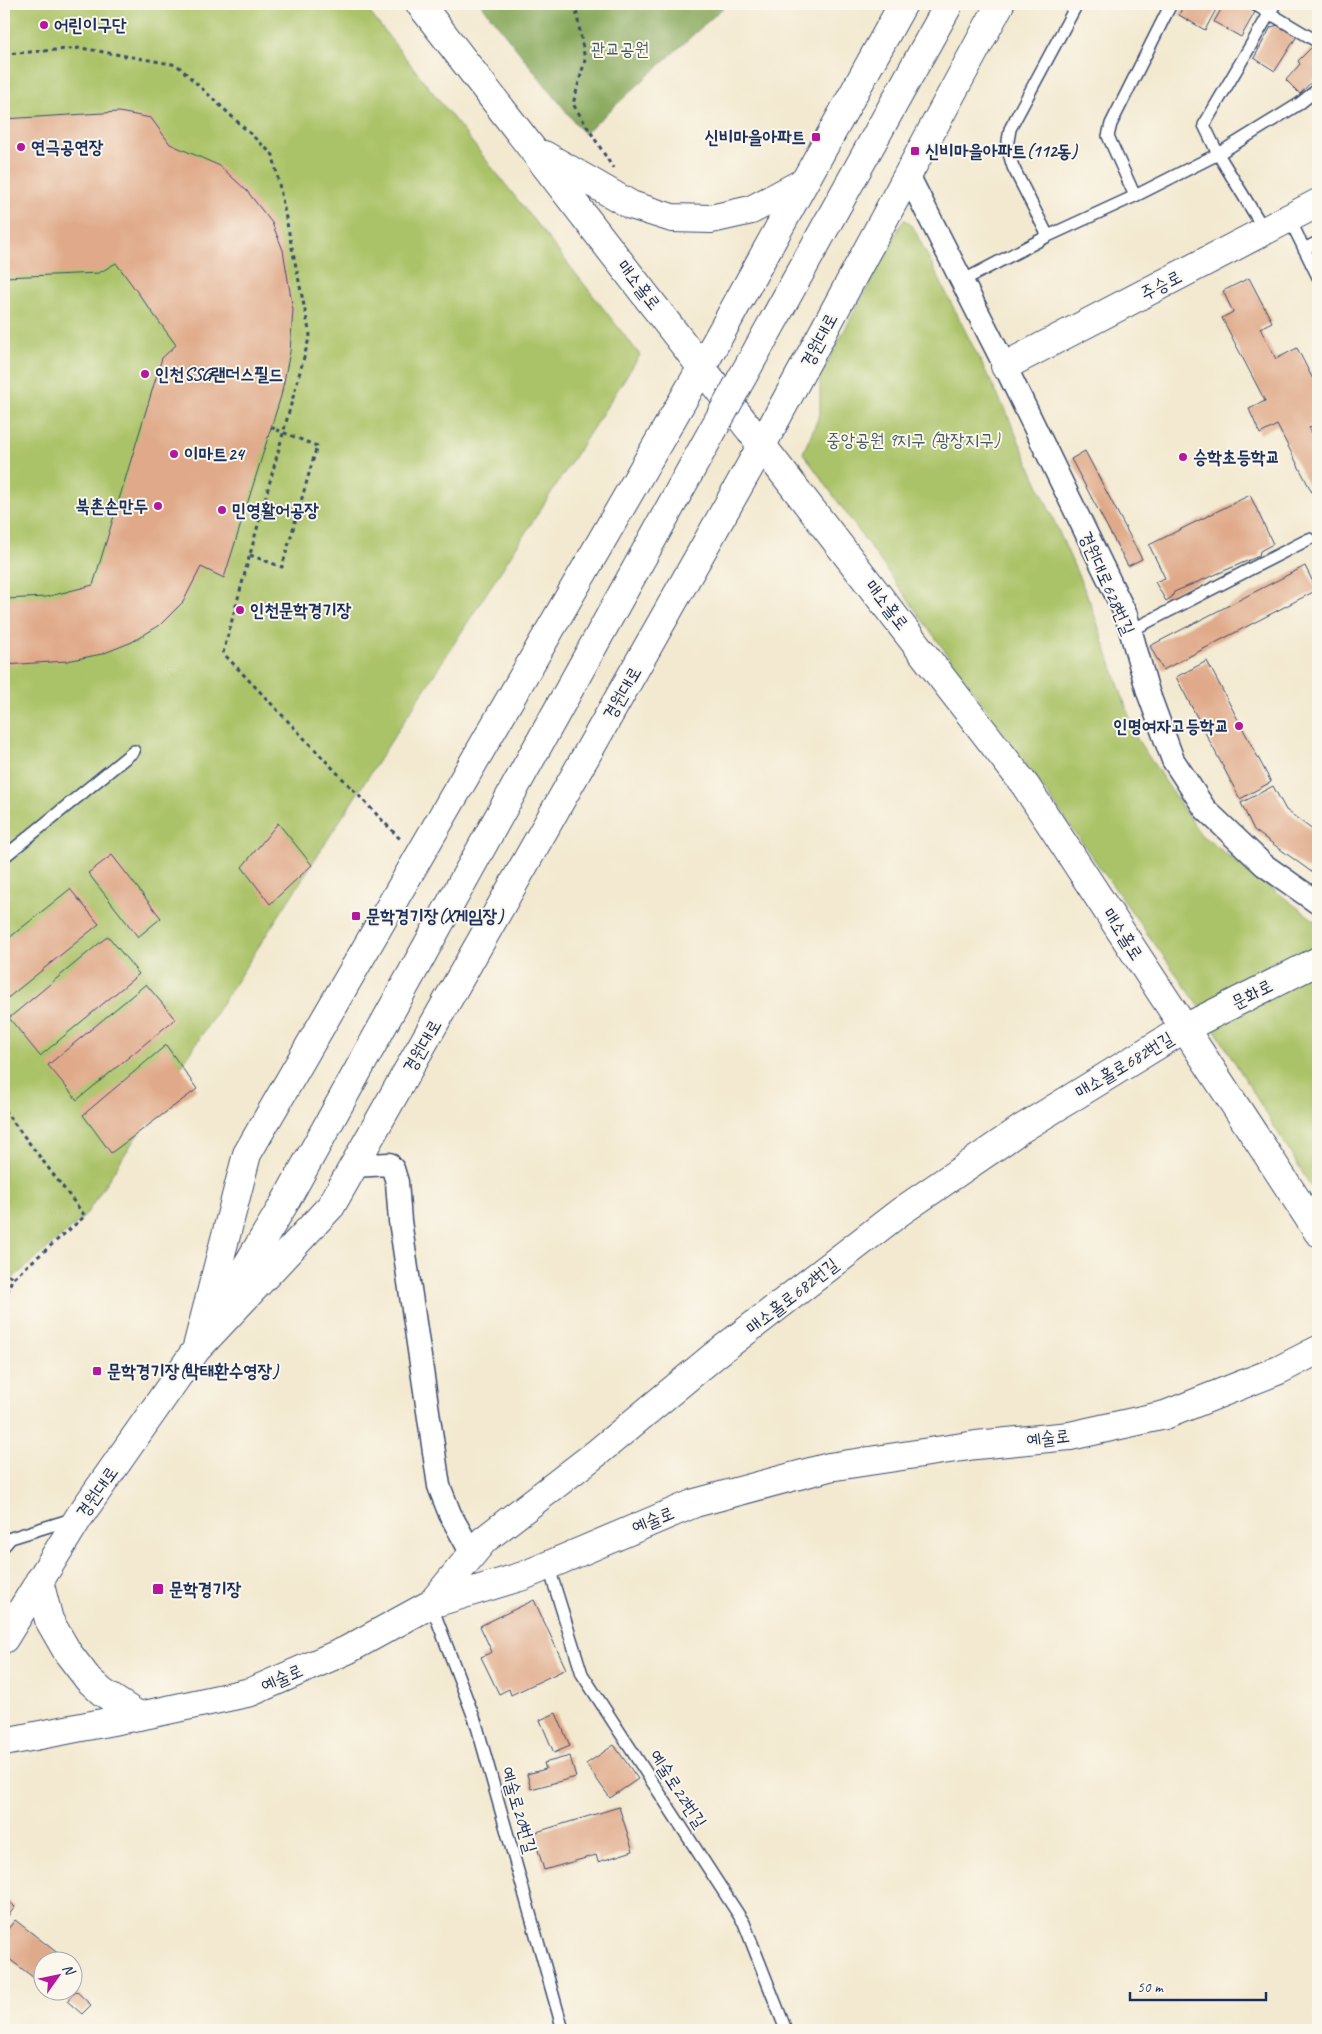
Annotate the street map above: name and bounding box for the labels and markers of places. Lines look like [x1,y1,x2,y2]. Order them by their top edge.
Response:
place label: 어린이구단 [54,14,127,36]
marker: 어린이구단 [38,19,50,31]
place label: 신비마을아파트 [705,126,806,148]
marker: 신비마을아파트 [810,131,822,143]
place label: 연극공연장 [31,136,104,158]
place label: 신비마을아파트(112동) [925,140,1078,162]
marker: 연극공연장 [15,141,27,153]
marker: 신비마을아파트(112동) [909,145,921,157]
place label: 인천SSG랜더스필드 [155,363,283,385]
marker: 인천SSG랜더스필드 [139,368,151,380]
place label: 이마트24 [184,443,246,465]
place label: 승학초등학교 [1193,446,1280,468]
marker: 이마트24 [168,448,180,460]
marker: 승학초등학교 [1177,451,1189,463]
place label: 북촌손만두 [76,495,148,517]
place label: 민영활어공장 [232,499,319,521]
marker: 북촌손만두 [152,500,164,512]
marker: 민영활어공장 [216,504,228,516]
place label: 인천문학경기장 [250,599,352,621]
marker: 인천문학경기장 [234,604,246,616]
place label: 인명여자고등학교 [1113,715,1229,737]
marker: 인명여자고등학교 [1233,720,1245,732]
place label: 문학경기장(X게임장) [366,905,504,927]
marker: 문학경기장(X게임장) [350,910,362,922]
place label: 문학경기장(박태환수영장) [107,1360,279,1382]
marker: 문학경기장(박태환수영장) [91,1365,103,1377]
place label: 문학경기장 [169,1578,242,1600]
marker: 문학경기장 [151,1582,165,1596]

